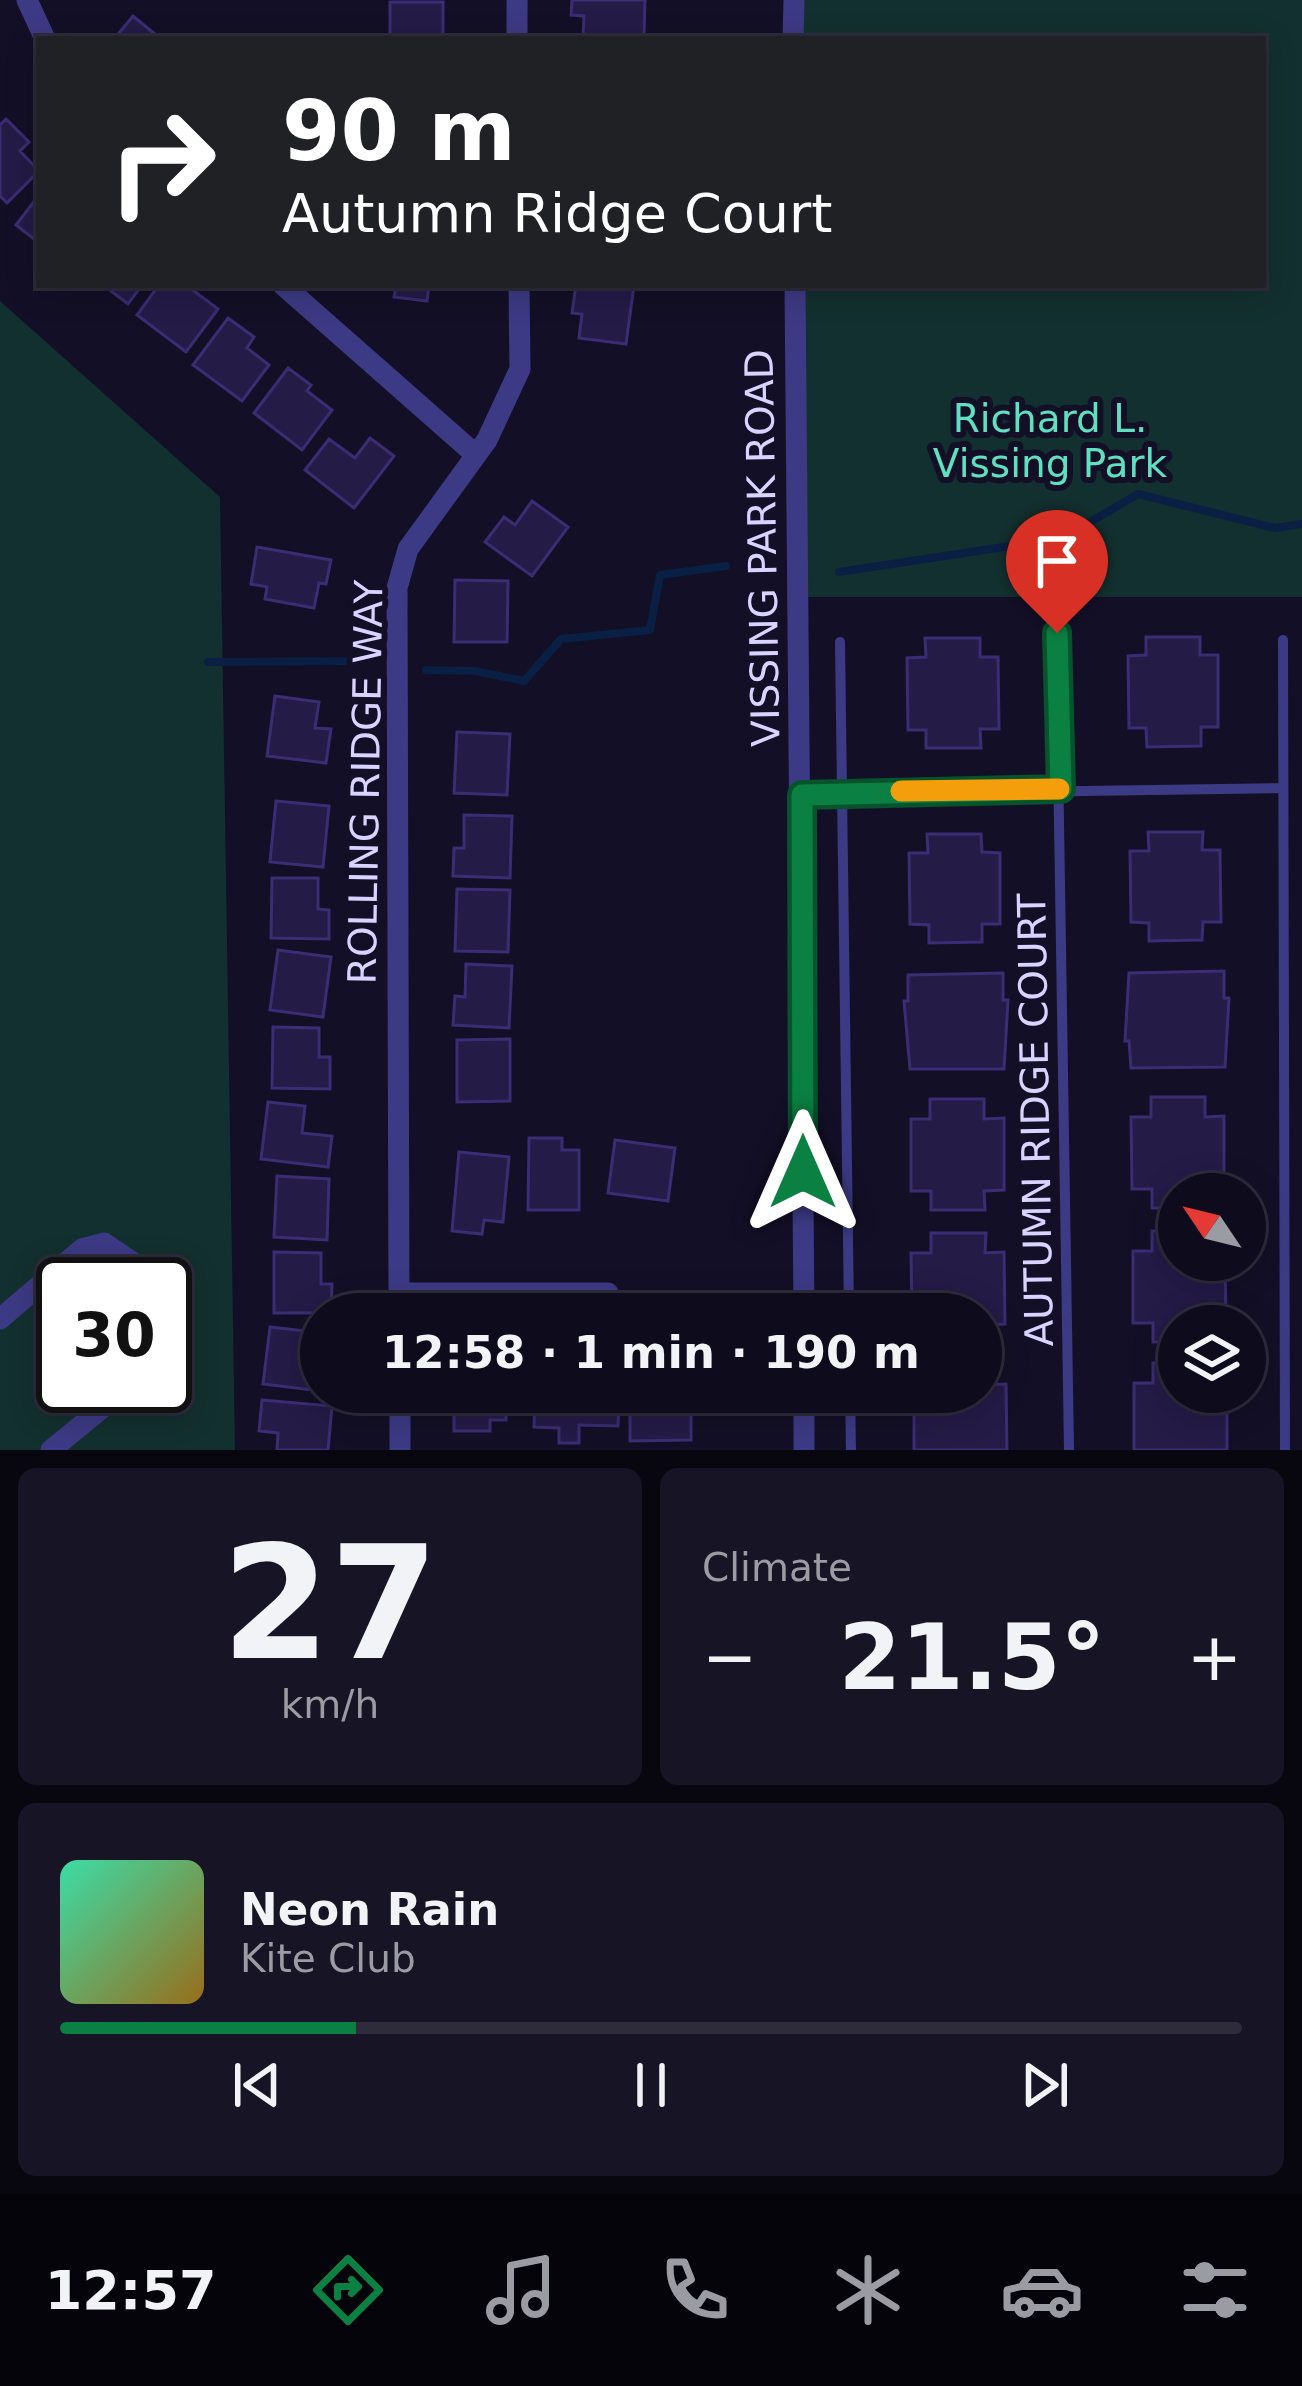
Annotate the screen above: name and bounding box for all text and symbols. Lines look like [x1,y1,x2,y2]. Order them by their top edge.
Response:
text: 90 m [282,82,516,180]
icon: right [84,84,240,240]
text: Autumn Ridge Court [282,182,832,245]
street label: VISSING PARK ROAD [737,349,788,747]
park label: Richard L. Vissing Park [933,396,1168,486]
pin [1006,510,1108,633]
icon: arrive [1024,528,1090,594]
street label: ROLLING RIDGE WAY [339,579,392,985]
street label: AUTUMN RIDGE COURT [1009,893,1062,1347]
position arrow [740,1109,866,1235]
north arrow [1158,1173,1266,1281]
map controls [1158,1173,1266,1413]
speed limit sign: 30 [36,1257,192,1413]
button: layers [1158,1305,1266,1413]
text: 12:58 · 1 min · 190 m [382,1326,920,1379]
text: 27 [221,1513,439,1695]
text: Climate [702,1545,852,1590]
text: 21.5° [838,1605,1106,1710]
text: − [702,1619,757,1696]
text: + [1187,1619,1242,1696]
text: km/h [281,1682,379,1727]
text: Neon Rain [240,1883,499,1936]
text: Kite Club [240,1936,416,1981]
icon: previous [224,2052,290,2118]
icon: pause [618,2052,684,2118]
icon: next [1012,2052,1078,2118]
icon: directions [306,2248,390,2332]
icon: music [479,2248,563,2332]
icon: phone [653,2248,737,2332]
icon: climate [826,2248,910,2332]
icon: car [1000,2248,1084,2332]
icon: filters [1173,2248,1257,2332]
text: 12:57 [45,2259,217,2322]

